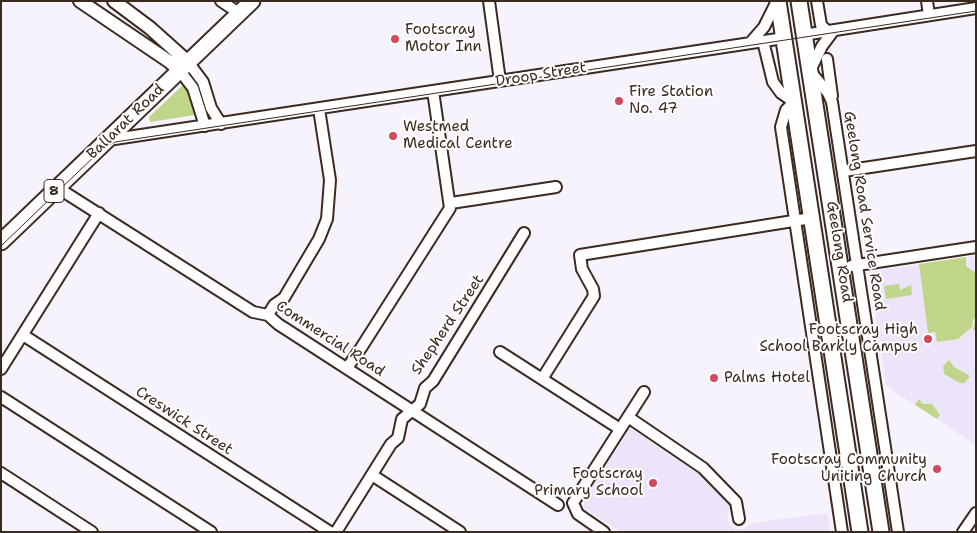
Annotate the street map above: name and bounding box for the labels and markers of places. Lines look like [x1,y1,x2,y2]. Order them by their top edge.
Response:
place label: Footscray Motor Inn [405,21,482,56]
marker: Footscray Motor Inn [389,33,401,45]
place label: Fire Station No. 47 [629,83,713,118]
marker: Fire Station No. 47 [613,95,625,107]
place label: Westmed Medical Centre [403,118,513,153]
marker: Westmed Medical Centre [387,130,399,142]
place label: Footscray High School Barkly Campus [759,321,918,356]
marker: Footscray High School Barkly Campus [922,333,934,345]
place label: Palms Hotel [724,369,810,387]
marker: Palms Hotel [708,372,720,384]
place label: Footscray Community Uniting Church [771,451,927,486]
marker: Footscray Community Uniting Church [931,463,943,475]
place label: Footscray Primary School [534,465,643,500]
marker: Footscray Primary School [647,477,659,489]

